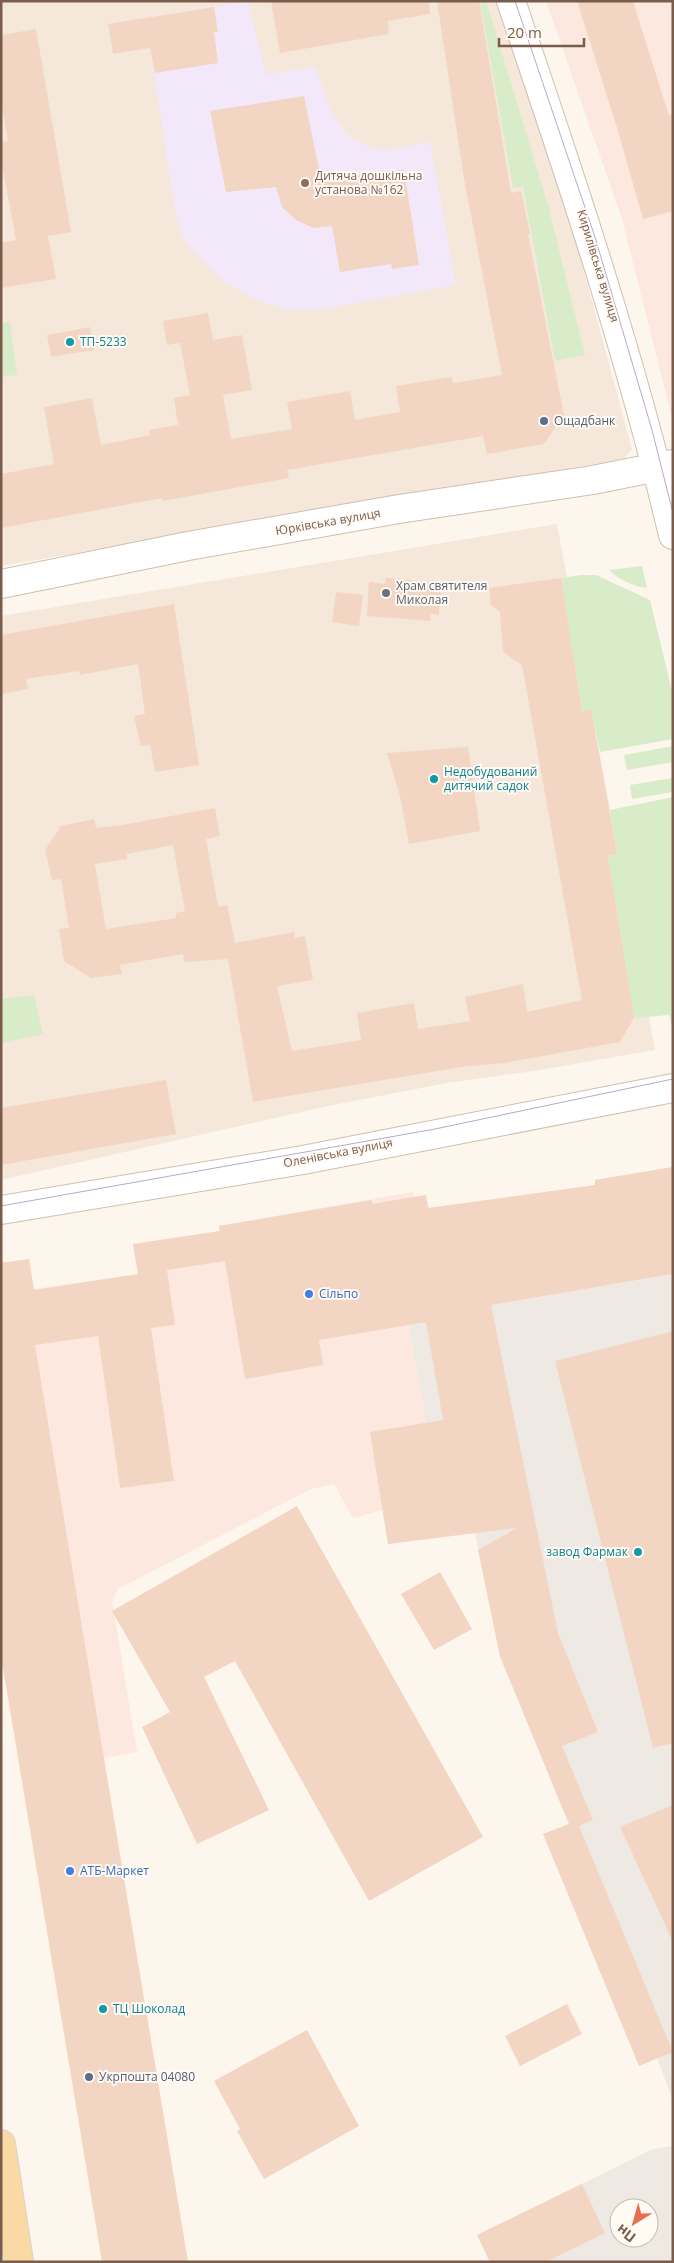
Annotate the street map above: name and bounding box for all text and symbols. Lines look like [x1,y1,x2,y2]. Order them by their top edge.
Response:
scale bar [499,15,584,47]
text: 20 m [507,22,542,42]
place label: Дитяча дошкільна установа №162 [315,167,422,198]
marker: Дитяча дошкільна установа №162 [299,177,311,189]
street label: Кирилівська вулиця [573,207,624,324]
place label: ТП-5233 [80,333,127,350]
marker: ТП-5233 [64,336,76,348]
place label: Ощадбанк [554,412,616,429]
marker: Ощадбанк [538,415,550,427]
street label: Юрківська вулиця [274,504,382,539]
place label: Храм святителя Миколая [396,577,487,608]
marker: Храм святителя Миколая [380,587,392,599]
place label: Недобудований дитячий садок [444,763,537,794]
marker: Недобудований дитячий садок [428,773,440,785]
street label: Оленівська вулиця [282,1134,394,1171]
place label: Сільпо [319,1285,358,1302]
marker: Сільпо [303,1288,315,1300]
place label: завод Фармак [546,1543,629,1560]
marker: завод Фармак [632,1546,644,1558]
place label: АТБ-Маркет [80,1862,149,1879]
marker: АТБ-Маркет [64,1865,76,1877]
place label: ТЦ Шоколад [113,2000,185,2017]
marker: ТЦ Шоколад [97,2003,109,2015]
place label: Укрпошта 04080 [99,2068,195,2085]
marker: Укрпошта 04080 [83,2071,95,2083]
north arrow [609,2198,659,2248]
text: Пн [612,2220,639,2247]

